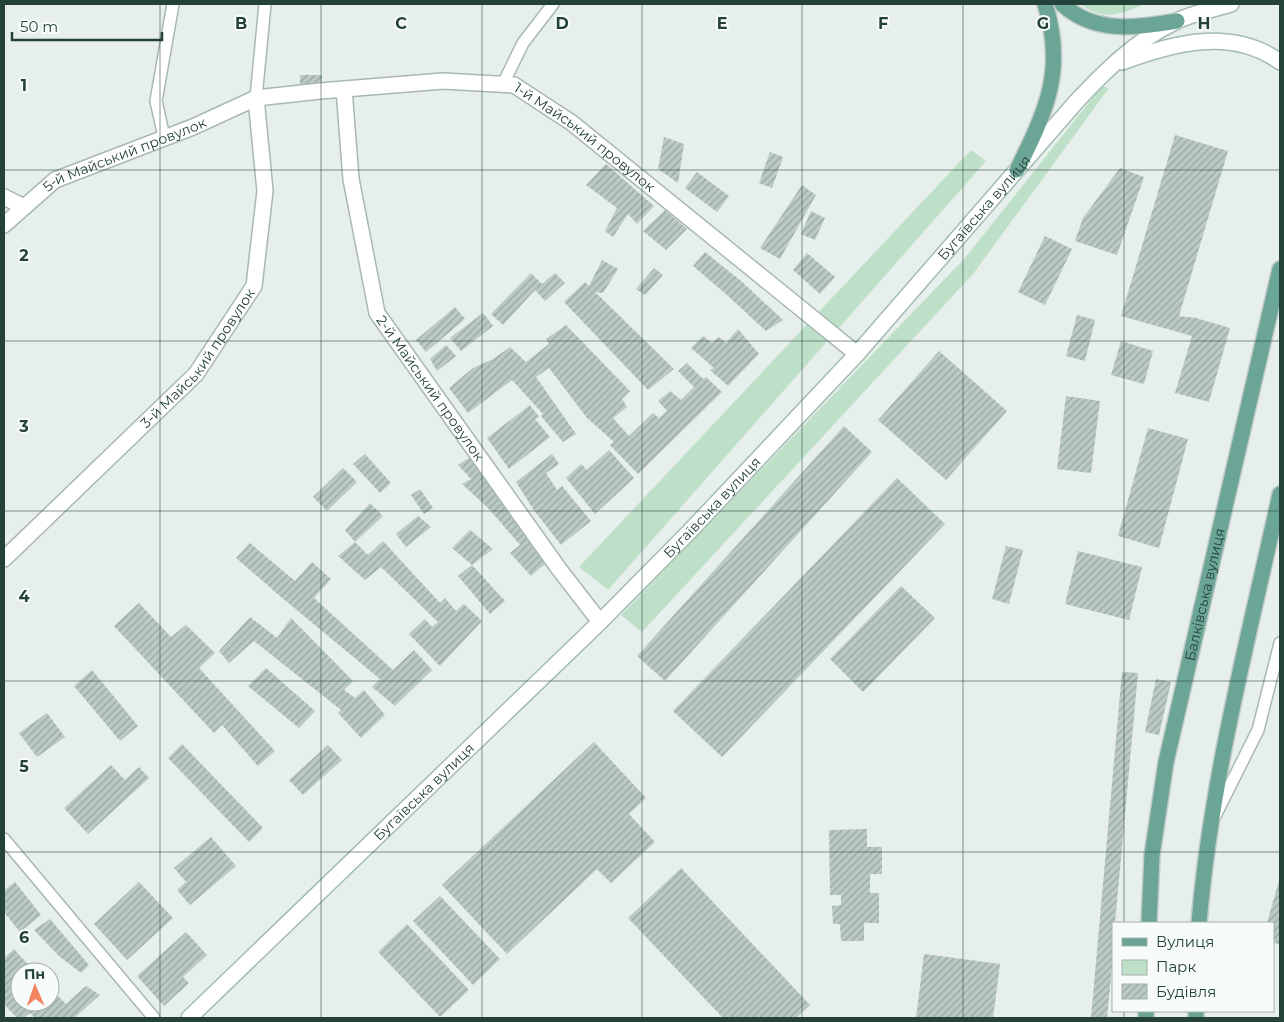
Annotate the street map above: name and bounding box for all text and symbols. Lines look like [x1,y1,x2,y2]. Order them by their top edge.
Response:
scale bar [12,10,162,42]
text: B [235,14,247,33]
text: C [395,14,407,33]
text: D [555,14,569,33]
text: E [717,14,727,33]
text: F [878,14,888,33]
text: G [1037,14,1049,33]
text: H [1198,14,1210,33]
text: 50 m [20,17,58,36]
text: 1 [21,76,27,95]
street label: 1-й Майський провулок [511,79,659,196]
street label: 5-й Майський провулок [39,113,209,196]
street label: Бугаївська вулиця [934,151,1035,264]
text: 2 [19,246,29,265]
street label: 3-й Майський провулок [137,285,259,432]
street label: 2-й Майський провулок [373,312,488,465]
text: 3 [18,417,29,436]
street label: Бугаївська вулиця [660,453,764,562]
street label: Балківська вулиця [1181,526,1229,663]
text: 4 [18,587,30,606]
street label: Бугаївська вулиця [370,739,478,844]
text: 5 [19,757,29,776]
legend [1112,922,1274,1012]
text: 6 [19,928,29,947]
text: Вулиця [1156,932,1214,951]
text: Парк [1156,957,1196,976]
north arrow [10,962,60,1012]
text: Пн [24,965,45,983]
text: Будівля [1156,982,1216,1001]

